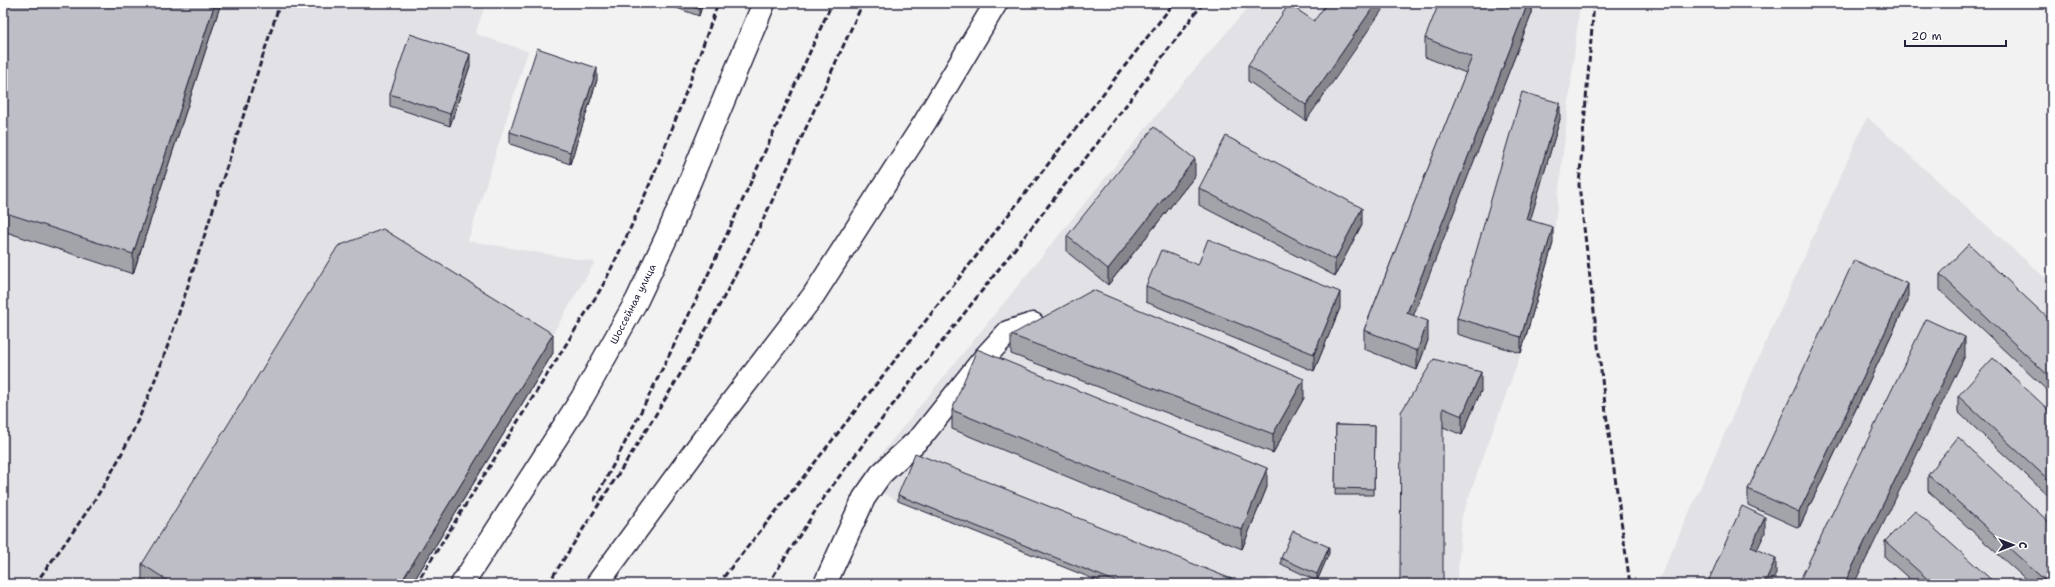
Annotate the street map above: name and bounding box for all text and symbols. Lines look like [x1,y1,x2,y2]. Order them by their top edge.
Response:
scale bar [1905,22,2006,48]
text: 20 m [1911,28,1942,44]
street label: Шоссейная улица [607,261,659,346]
north arrow [1993,525,2033,565]
text: С [2015,542,2030,549]

